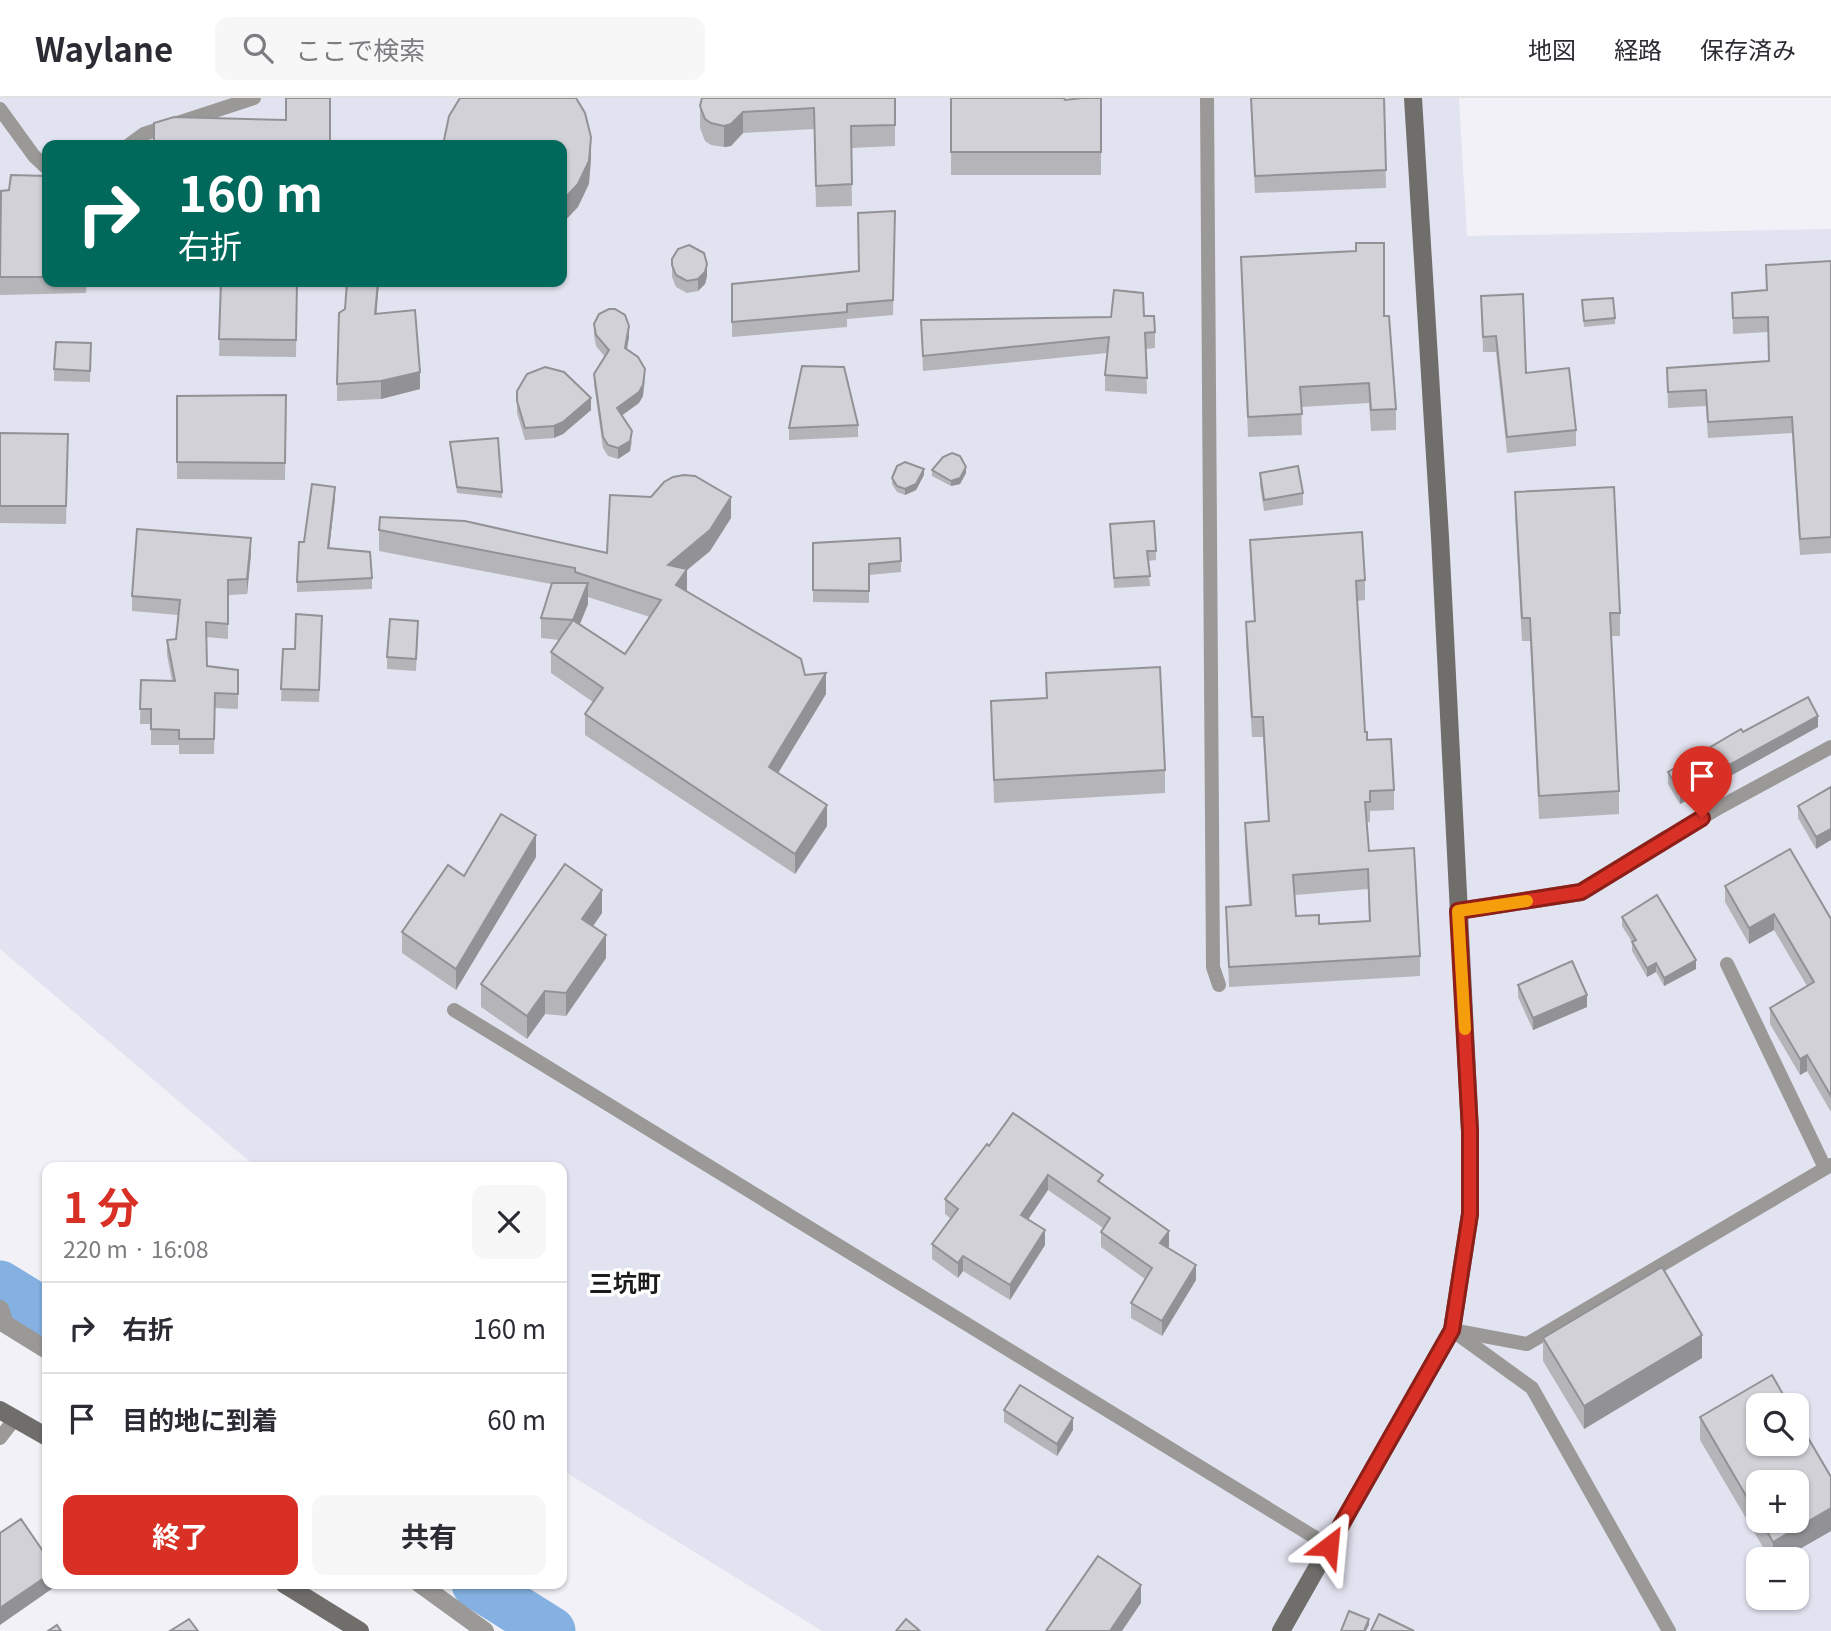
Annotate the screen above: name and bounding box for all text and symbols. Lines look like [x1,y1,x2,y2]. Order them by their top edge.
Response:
search box [215,17,705,80]
text: Waylane [35,24,173,72]
icon: search [239,29,277,67]
text: ここで検索 [295,30,425,67]
text: 地図 [1528,31,1576,66]
text: 経路 [1614,31,1662,66]
text: 保存済み [1700,31,1796,66]
text: 160 m [178,155,323,226]
icon: right [63,168,154,259]
text: 右折 [178,221,242,267]
pin [1672,746,1732,818]
icon: arrive [1683,757,1721,795]
text: 1 分 [63,1174,139,1235]
button: close [472,1185,546,1259]
text: 220 m · 16:08 [63,1231,208,1265]
district label: 三坑町 [589,1264,661,1299]
icon: right [63,1309,101,1347]
text: 右折 [122,1309,174,1346]
text: 160 m [473,1309,546,1346]
map controls [1746,1393,1809,1610]
button: search [1746,1393,1809,1456]
icon: arrive [63,1400,101,1438]
text: 目的地に到着 [122,1400,278,1437]
text: 60 m [487,1400,546,1437]
button: + [1746,1470,1809,1533]
button: 終了 [63,1495,298,1575]
button: 共有 [312,1495,546,1575]
position arrow [1292,1509,1366,1583]
button: − [1746,1547,1809,1610]

